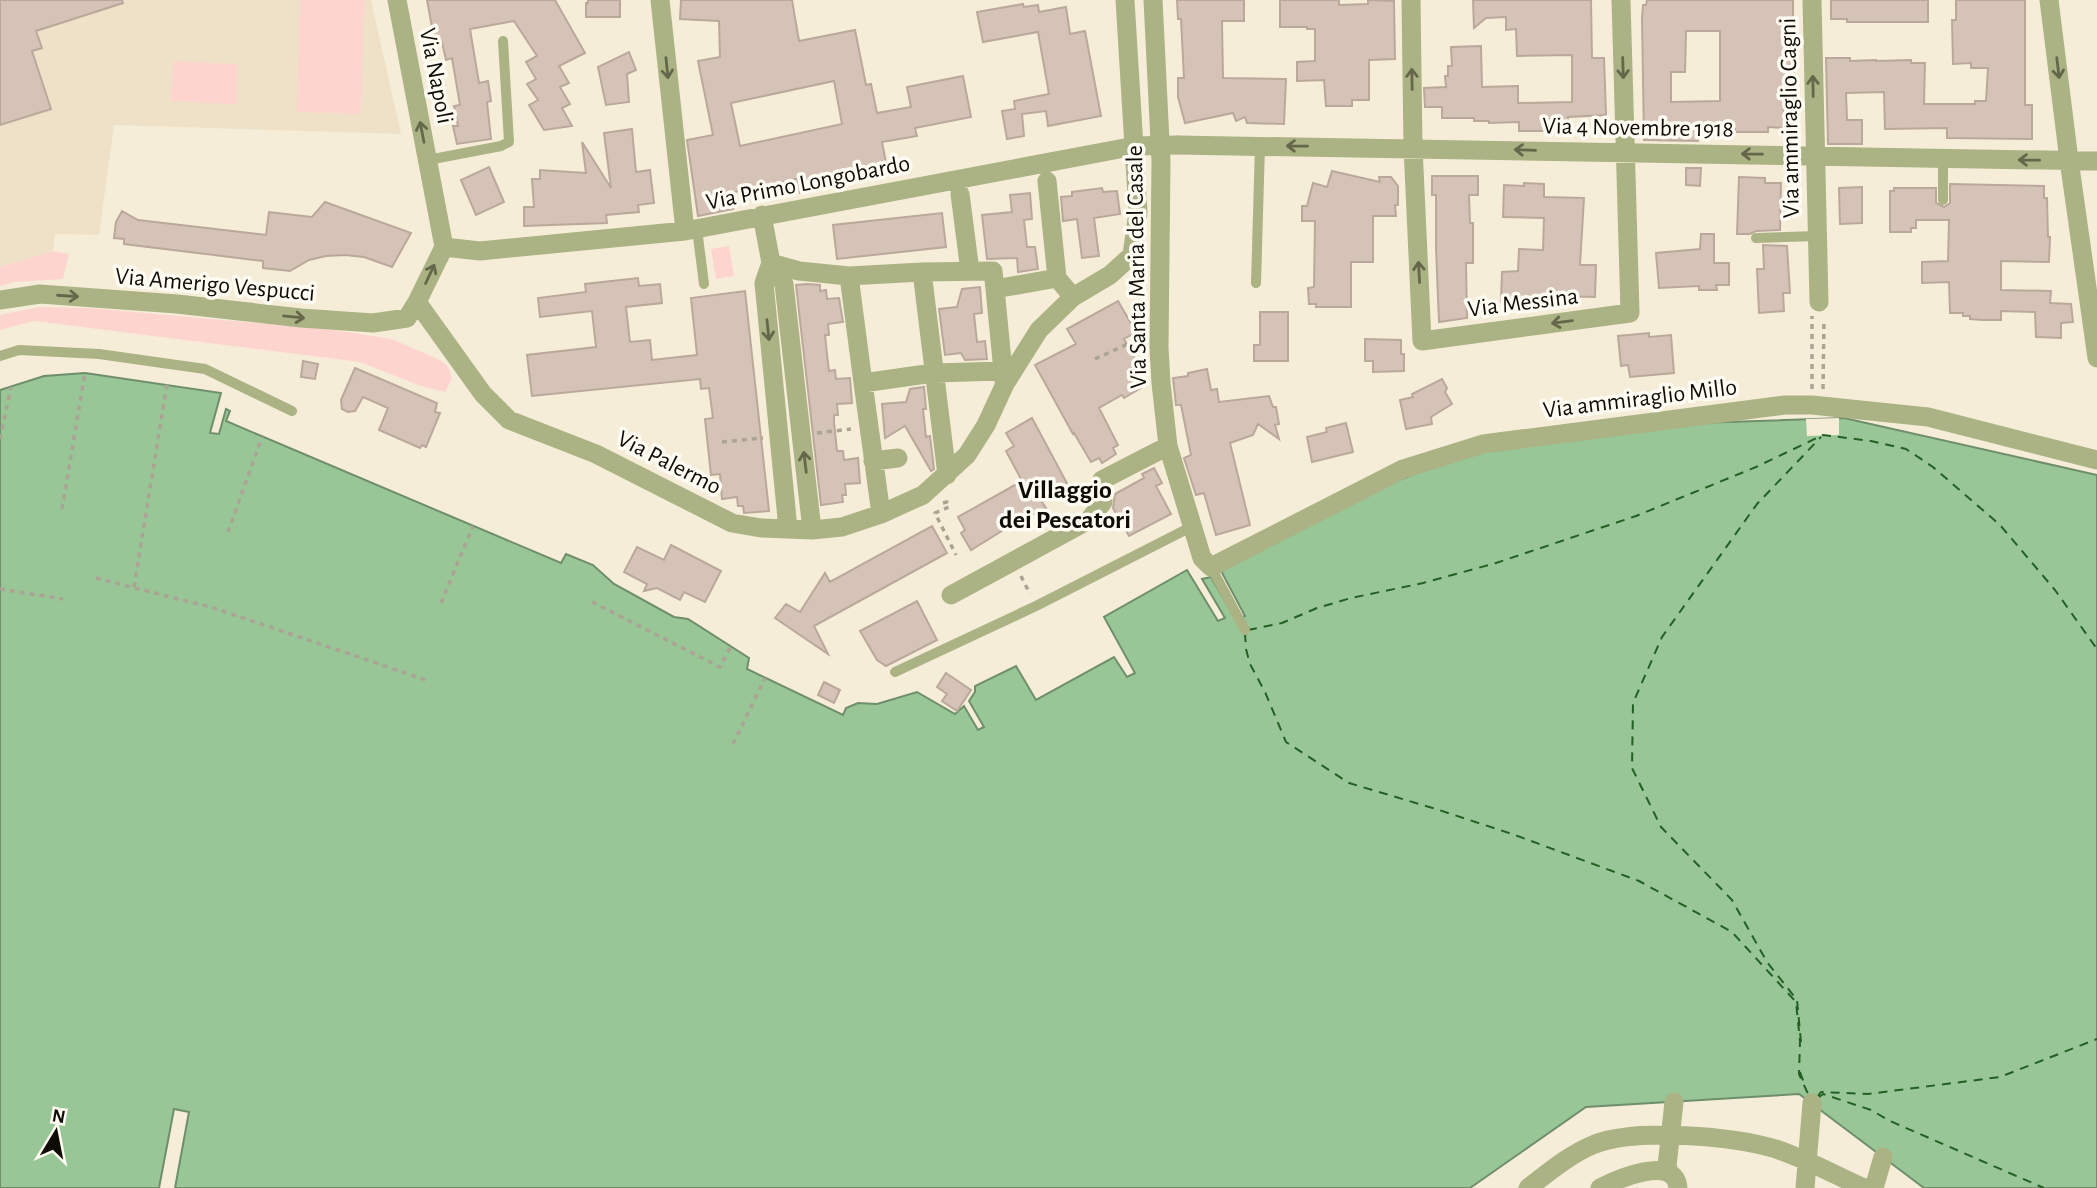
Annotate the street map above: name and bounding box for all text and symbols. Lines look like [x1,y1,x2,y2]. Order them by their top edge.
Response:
street label: Via ammiraglio Cagni [1776,18,1804,218]
street label: Via Napoli [415,26,457,126]
one-way arrow [661,56,674,79]
one-way arrow [1617,56,1630,79]
one-way arrow [2051,56,2064,79]
one-way arrow [1405,68,1419,91]
one-way arrow [1806,75,1820,98]
street label: Via 4 Novembre 1918 [1542,114,1734,142]
one-way arrow [415,121,429,144]
one-way arrow [1286,139,1309,153]
one-way arrow [1514,144,1537,157]
street label: Via Santa Maria del Casale [1123,145,1151,389]
one-way arrow [1741,147,1764,161]
street label: Via Primo Longobardo [704,151,912,215]
one-way arrow [2018,153,2041,166]
one-way arrow [1412,262,1425,284]
street label: Via Amerigo Vespucci [114,264,316,306]
one-way arrow [424,264,437,285]
street label: Via Messina [1466,284,1580,322]
one-way arrow [56,290,79,303]
one-way arrow [282,311,305,324]
one-way arrow [1551,316,1574,329]
one-way arrow [762,318,775,340]
street label: Via ammiraglio Millo [1542,375,1738,423]
street label: Via Palermo [613,427,725,499]
one-way arrow [798,451,811,474]
district label: Villaggio dei Pescatori [999,477,1131,533]
north arrow [21,1097,91,1167]
text: N [51,1106,67,1127]

